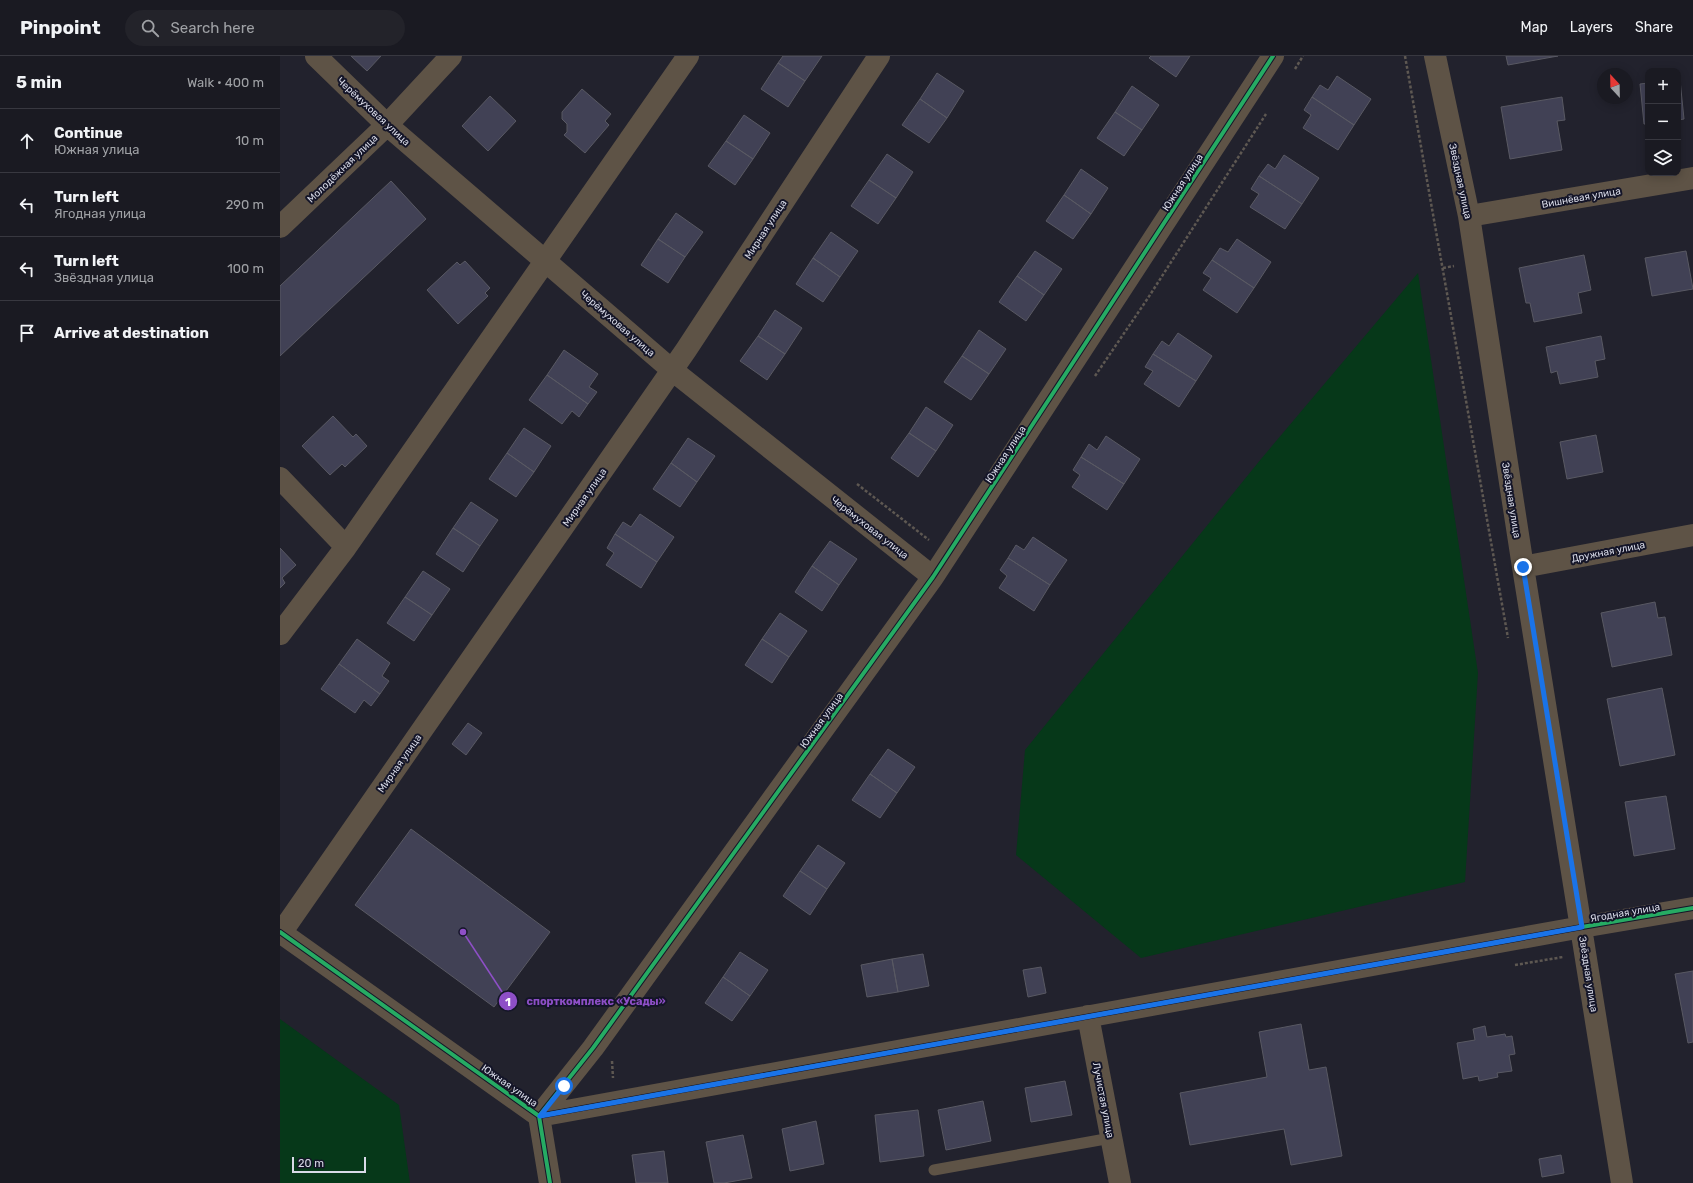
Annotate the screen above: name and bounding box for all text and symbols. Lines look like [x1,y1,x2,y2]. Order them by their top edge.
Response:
search box [125,10,405,46]
text: Pinpoint [20,16,101,39]
icon: search [139,17,161,39]
text: Search here [171,19,255,37]
text: Map [1521,19,1548,36]
text: Layers [1570,19,1613,36]
text: Share [1635,19,1673,36]
north arrow [1597,68,1633,104]
map controls [1645,68,1681,176]
button: + [1645,68,1681,104]
text: 5 min [16,72,62,92]
text: Walk · 400 m [187,75,264,90]
street label: Черёмуховая улица [335,75,412,148]
button: − [1645,104,1681,140]
text: Continue [54,124,123,142]
icon: ahead [16,130,38,152]
street label: Молодёжная улица [305,132,380,205]
text: 10 m [235,133,264,148]
button: layers [1645,140,1681,176]
text: Южная улица [54,142,140,157]
street label: Звёздная улица [1446,142,1474,220]
street label: Южная улица [1160,152,1206,213]
street label: Вишнёвая улица [1541,185,1622,211]
text: Turn left [54,188,119,206]
icon: left [16,194,38,216]
text: 290 m [226,197,264,212]
street label: Мирная улица [742,198,789,261]
text: Ягодная улица [54,206,146,221]
text: Turn left [54,252,119,270]
icon: left [16,258,38,280]
text: 100 m [227,261,264,276]
text: Звёздная улица [54,270,154,285]
street label: Черёмуховая улица [578,288,657,359]
icon: arrive [16,322,38,344]
text: Arrive at destination [54,324,209,342]
street label: Южная улица [983,424,1029,485]
street label: Звёздная улица [1499,461,1523,539]
street label: Мирная улица [560,466,609,529]
street label: Черёмуховая улица [828,494,910,562]
street label: Дружная улица [1570,539,1646,565]
route end [1514,558,1532,576]
street label: Южная улица [798,690,846,751]
street label: Мирная улица [375,732,424,795]
street label: Ягодная улица [1589,901,1661,925]
street label: Звёздная улица [1576,935,1600,1013]
callout: спорткомплекс «Усады» [498,990,673,1013]
text: 1 [505,995,511,1009]
text: спорткомплекс «Усады» [526,995,666,1008]
street label: Лучистая улица [1090,1061,1116,1139]
street label: Южная улица [479,1062,540,1110]
route start [555,1077,573,1095]
scale bar [292,1155,366,1174]
text: 20 m [298,1157,324,1170]

